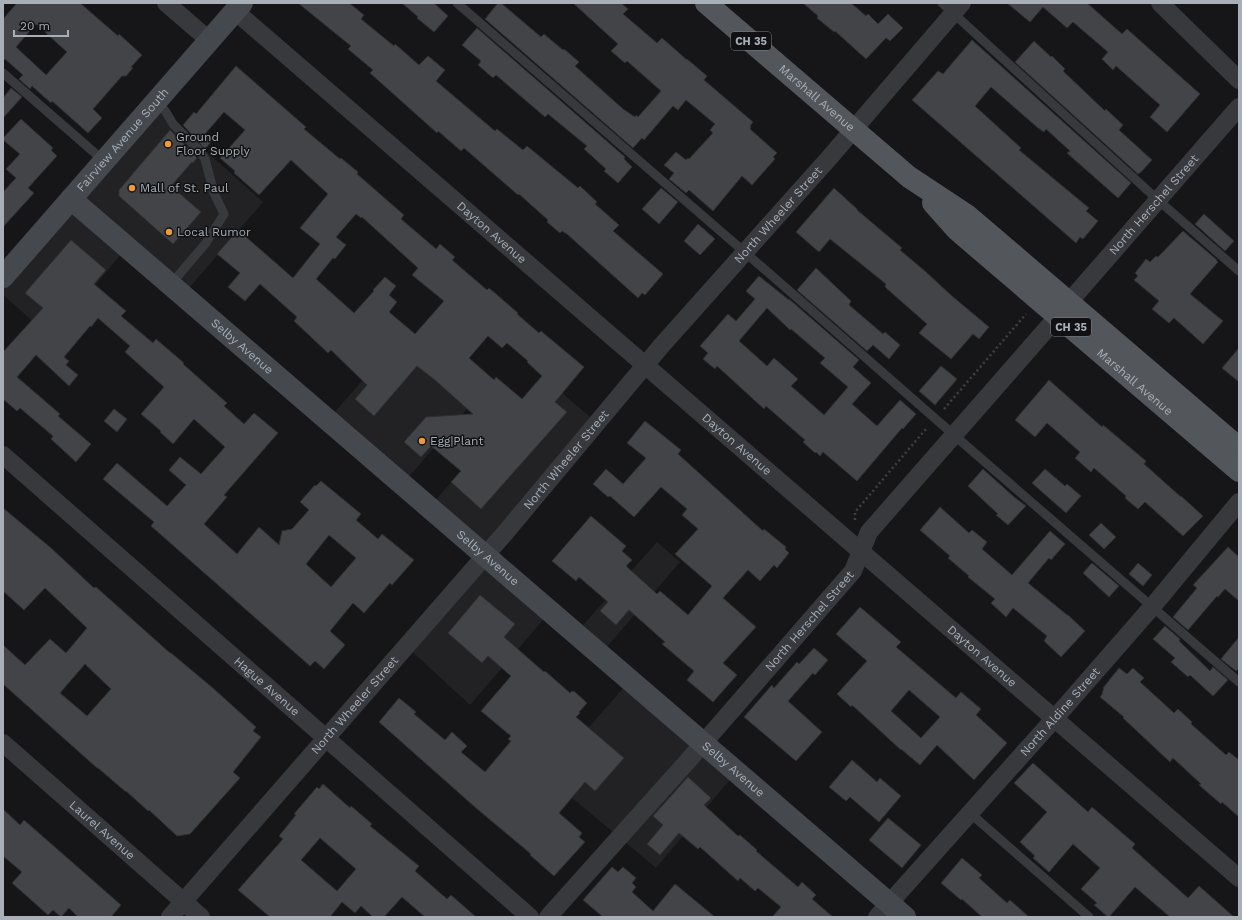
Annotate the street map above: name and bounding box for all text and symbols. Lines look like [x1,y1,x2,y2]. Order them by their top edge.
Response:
scale bar [14,12,68,38]
text: 20 m [20,19,50,33]
road number: CH 35 [731,32,771,50]
street label: Marshall Avenue [776,62,858,134]
street label: Fairview Avenue South [74,85,172,194]
place label: Ground Floor Supply [176,130,251,158]
marker: Ground Floor Supply [163,139,173,149]
street label: North Herschel Street [1106,152,1201,258]
street label: North Wheeler Street [731,164,825,266]
place label: Mall of St. Paul [140,181,229,195]
marker: Mall of St. Paul [127,183,137,193]
street label: Dayton Avenue [454,199,529,266]
place label: Local Rumor [177,225,251,239]
marker: Local Rumor [164,227,174,237]
street label: Selby Avenue [208,316,276,377]
road number: CH 35 [1051,318,1091,336]
street label: Marshall Avenue [1094,346,1176,418]
street label: North Wheeler Street [521,407,612,512]
street label: Dayton Avenue [699,411,774,478]
place label: Egg|Plant [430,434,484,448]
marker: Egg|Plant [417,436,427,446]
street label: Selby Avenue [454,527,522,589]
street label: North Herschel Street [762,568,857,674]
street label: Dayton Avenue [944,622,1020,690]
street label: Hague Avenue [231,654,303,719]
street label: North Wheeler Street [308,654,401,757]
street label: North Aldine Street [1017,665,1103,759]
street label: Selby Avenue [699,739,767,800]
street label: Laurel Avenue [67,798,138,863]

